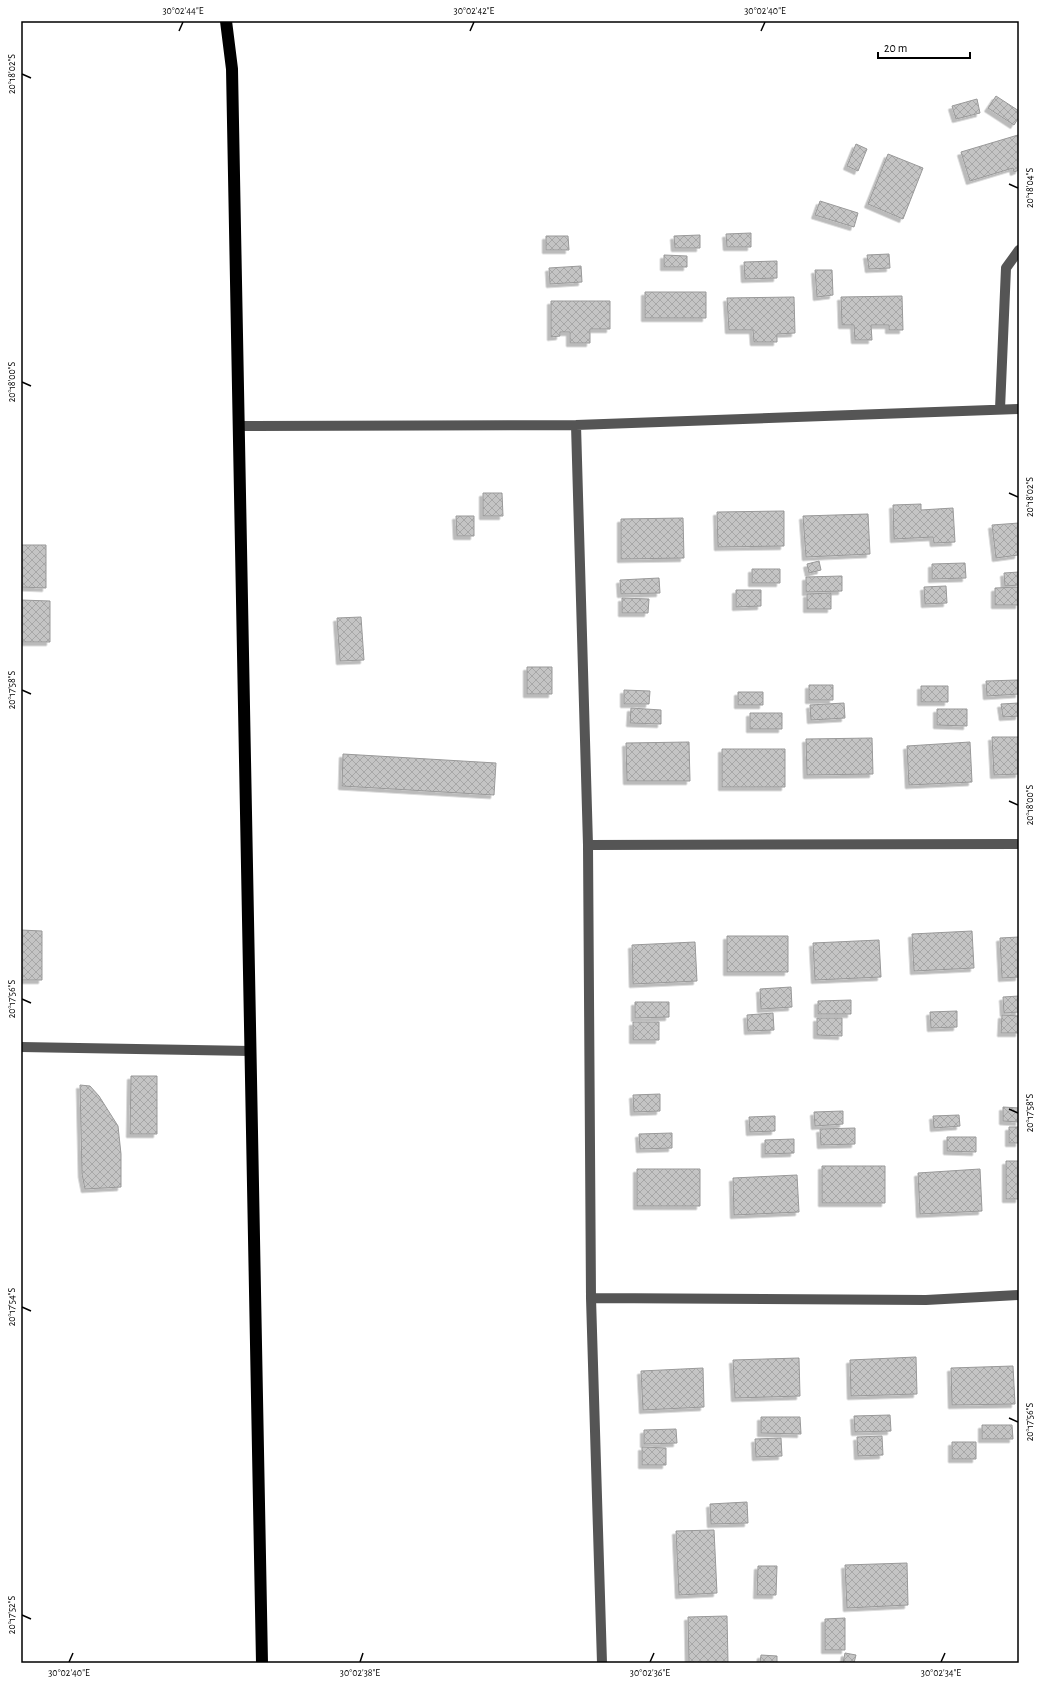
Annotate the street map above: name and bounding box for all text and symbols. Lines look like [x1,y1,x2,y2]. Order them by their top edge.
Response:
text: 30°02'44"E [162,6,204,16]
text: 30°02'42"E [454,6,495,16]
text: 30°02'40"E [744,6,786,16]
scale bar [878,34,970,60]
text: 20 m [884,42,907,54]
text: 20°18'02"S [7,54,17,94]
text: 20°18'04"S [1025,168,1035,208]
text: 20°18'00"S [7,361,17,402]
text: 20°18'02"S [1025,477,1035,517]
text: 20°17'58"S [7,670,17,709]
text: 20°18'00"S [1025,784,1035,825]
text: 20°17'56"S [7,980,17,1018]
text: 20°17'58"S [1025,1093,1035,1132]
text: 20°17'54"S [7,1287,17,1326]
text: 20°17'56"S [1025,1403,1035,1441]
text: 20°17'52"S [7,1596,17,1634]
text: 30°02'40"E [48,1668,90,1678]
text: 30°02'38"E [340,1668,380,1678]
text: 30°02'36"E [630,1668,670,1678]
text: 30°02'34"E [921,1668,961,1678]

